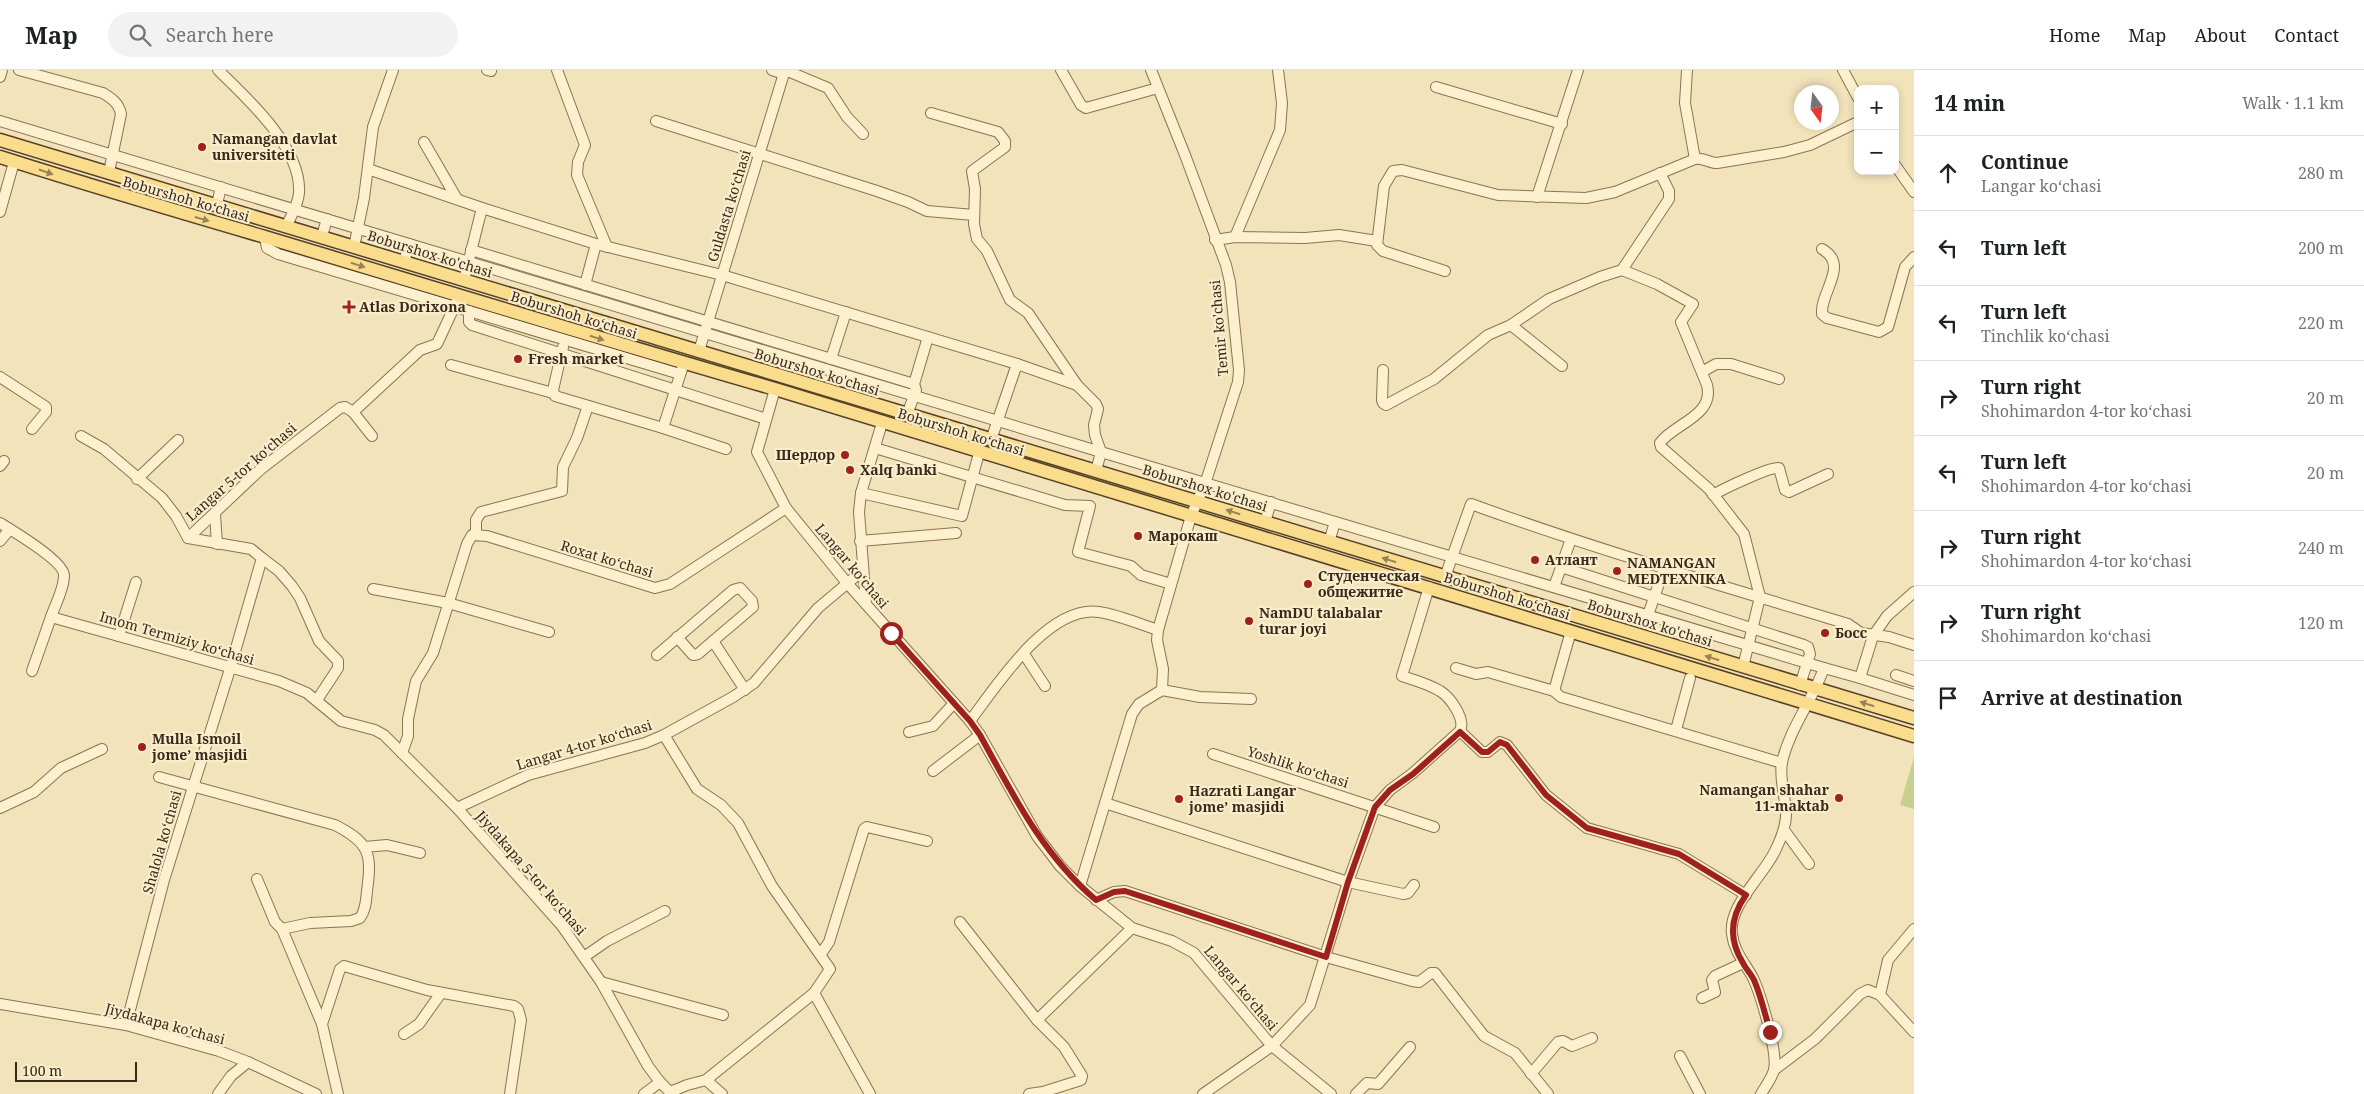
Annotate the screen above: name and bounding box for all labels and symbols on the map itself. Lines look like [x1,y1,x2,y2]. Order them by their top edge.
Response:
north arrow [1794,85,1839,130]
place label: Namangan davlat universiteti [212,129,337,164]
marker: Namangan davlat universiteti [196,141,208,153]
street label: Guldasta koʻchasi [702,147,755,264]
one-way arrow [39,169,54,177]
street label: Boburshoh koʻchasi [121,171,252,226]
one-way arrow [195,215,210,223]
street label: Boburshox ko'chasi [365,225,495,282]
one-way arrow [350,262,365,270]
street label: Temir ko'chasi [1205,279,1232,377]
street label: Boburshoh koʻchasi [509,286,640,343]
place label: Atlas Dorixona [359,297,466,316]
marker: Atlas Dorixona [343,301,355,313]
one-way arrow [589,335,604,343]
street label: Boburshox ko'chasi [752,343,882,400]
place label: Fresh market [528,349,624,368]
marker: Fresh market [512,353,524,365]
street label: Boburshoh koʻchasi [896,403,1027,460]
street label: Langar 5-tor koʻchasi [181,418,300,525]
place label: Шердор [776,445,835,464]
marker: Шердор [839,449,851,461]
street label: Boburshox ko'chasi [1140,459,1270,516]
place label: Xalq banki [860,460,937,479]
marker: Xalq banki [844,464,856,476]
one-way arrow [1225,508,1240,516]
street label: Langar koʻchasi [811,519,894,612]
place label: Марокаш [1148,526,1218,545]
marker: Марокаш [1132,530,1144,542]
street label: Roxat koʻchasi [559,535,656,582]
place label: Атлант [1545,550,1598,569]
place label: NAMANGAN MEDTEXNIKA [1627,553,1726,588]
marker: Атлант [1529,554,1541,566]
one-way arrow [1381,555,1396,563]
marker: NAMANGAN MEDTEXNIKA [1611,565,1623,577]
place label: Студенческая общежитие [1318,566,1420,601]
street label: Boburshoh koʻchasi [1442,567,1573,624]
marker: Студенческая общежитие [1302,578,1314,590]
street label: Boburshox ko'chasi [1585,594,1715,651]
place label: NamDU talabalar turar joyi [1259,603,1383,638]
street label: Imom Termiziy koʻchasi [98,606,257,669]
marker: NamDU talabalar turar joyi [1243,615,1255,627]
route start [880,622,903,645]
place label: Босс [1835,623,1867,642]
marker: Босс [1819,627,1831,639]
one-way arrow [1704,653,1719,661]
one-way arrow [1860,700,1875,708]
street label: Langar 4-tor koʻchasi [514,715,654,774]
place label: Mulla Ismoil jome’ masjidi [151,729,248,764]
marker: Mulla Ismoil jome’ masjidi [136,741,148,753]
street label: Yoshlik koʻchasi [1244,741,1352,792]
place label: Namangan shahar 11-maktab [1699,780,1830,815]
place label: Hazrati Langar jome’ masjidi [1188,781,1297,816]
street label: Shalola koʻchasi [138,788,185,896]
marker: Namangan shahar 11-maktab [1833,792,1845,804]
marker: Hazrati Langar jome’ masjidi [1173,793,1185,805]
street label: Jiydakapa 5-tor koʻchasi [471,806,591,939]
street label: Langar koʻchasi [1200,941,1283,1034]
street label: Jiydakapa ko'chasi [102,998,228,1049]
route end [1759,1021,1782,1044]
scale bar [15,1059,138,1082]

